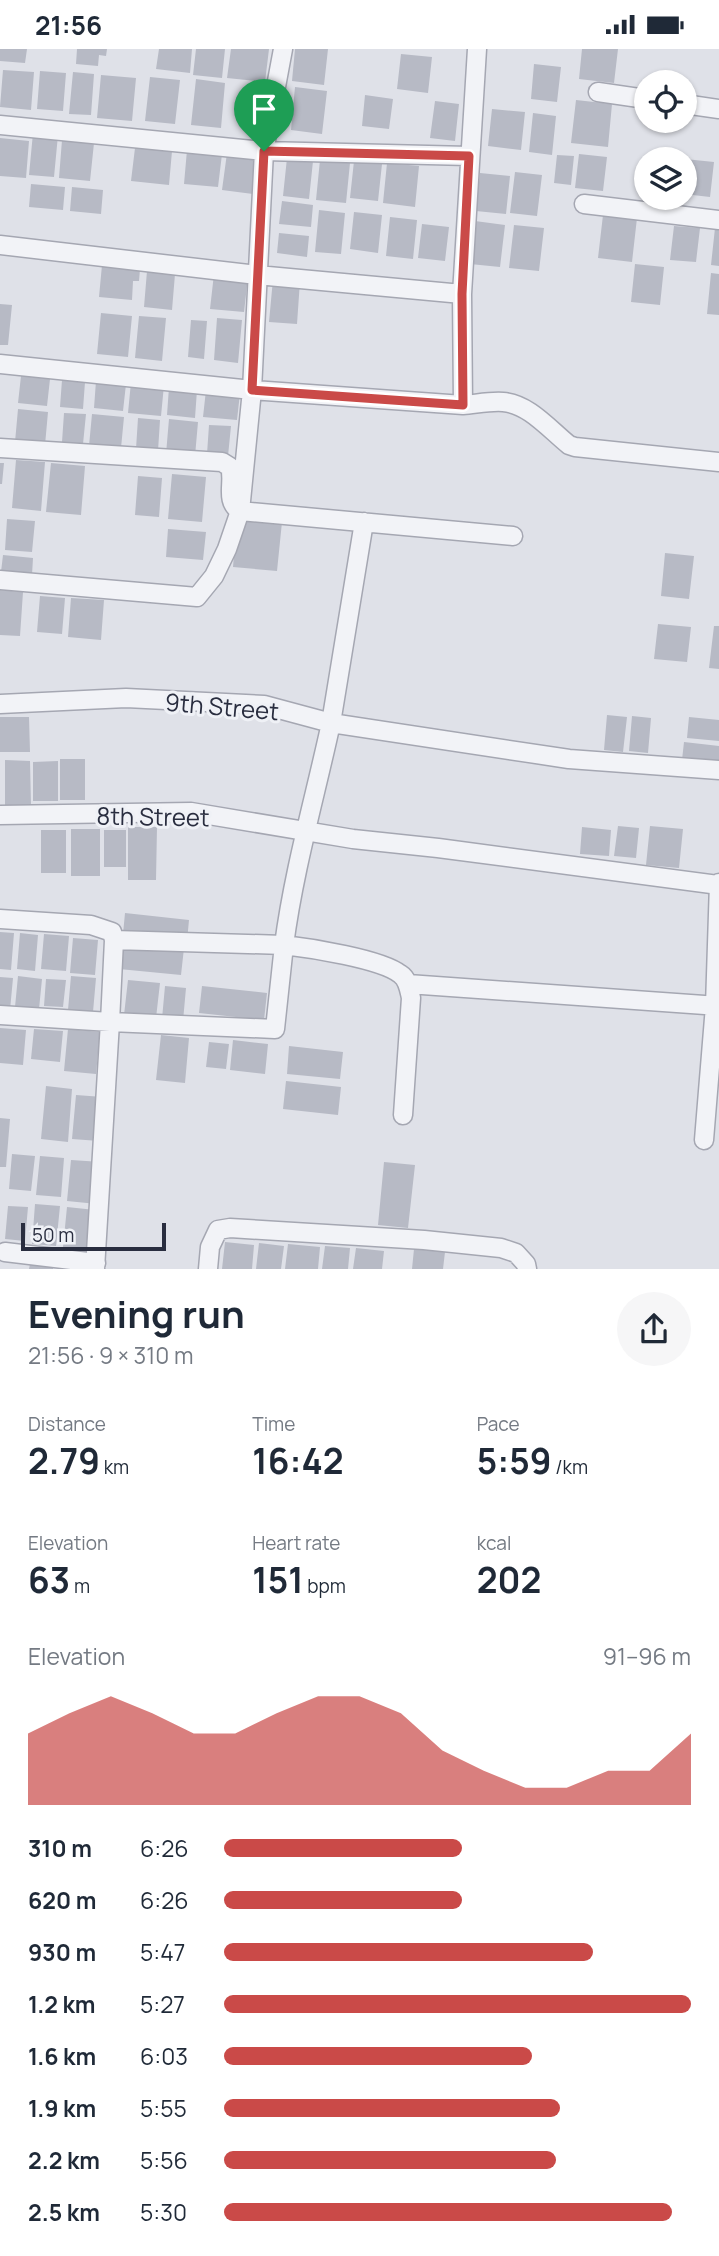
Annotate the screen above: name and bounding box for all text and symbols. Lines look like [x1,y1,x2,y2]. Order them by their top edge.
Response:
text: 21:56 [35,7,102,43]
map controls [634,70,697,210]
button: locate [634,70,697,133]
pin [234,79,294,151]
icon: arrive [245,90,283,128]
button: layers [634,147,697,210]
street label: 9th Street [164,685,280,727]
street label: 8th Street [96,799,210,833]
scale bar [21,1220,166,1252]
text: 50 m [32,1222,74,1248]
text: Evening run [28,1287,245,1339]
button: share [617,1292,691,1366]
text: 21:56 · 9 × 310 m [28,1339,193,1371]
text: Distance [28,1411,106,1437]
text: Time [252,1411,295,1437]
text: Pace [477,1411,520,1437]
text: 2.79 [28,1437,100,1485]
text: 16:42 [252,1437,344,1485]
text: 5:59 [477,1437,551,1485]
text: km [100,1454,129,1480]
text: /km [551,1454,588,1480]
text: Elevation [28,1530,108,1556]
text: Heart rate [252,1530,340,1556]
text: kcal [477,1530,511,1556]
text: 63 [28,1556,70,1604]
text: 151 [252,1556,304,1604]
text: 202 [477,1556,541,1604]
text: m [70,1573,90,1599]
text: bpm [304,1573,346,1599]
text: Elevation [28,1640,125,1672]
text: 91–96 m [603,1640,691,1672]
text: 310 m [28,1832,92,1864]
text: 6:26 [140,1832,189,1864]
text: 620 m [28,1884,96,1916]
text: 6:26 [140,1884,189,1916]
text: 930 m [28,1936,96,1968]
text: 5:47 [140,1936,185,1968]
text: 1.2 km [28,1988,95,2020]
text: 5:27 [140,1988,185,2020]
text: 1.6 km [28,2040,96,2072]
text: 6:03 [140,2040,188,2072]
text: 1.9 km [28,2092,96,2124]
text: 5:55 [140,2092,187,2124]
text: 2.2 km [28,2144,100,2176]
text: 5:56 [140,2144,188,2176]
text: 2.5 km [28,2196,100,2228]
text: 5:30 [140,2196,187,2228]

